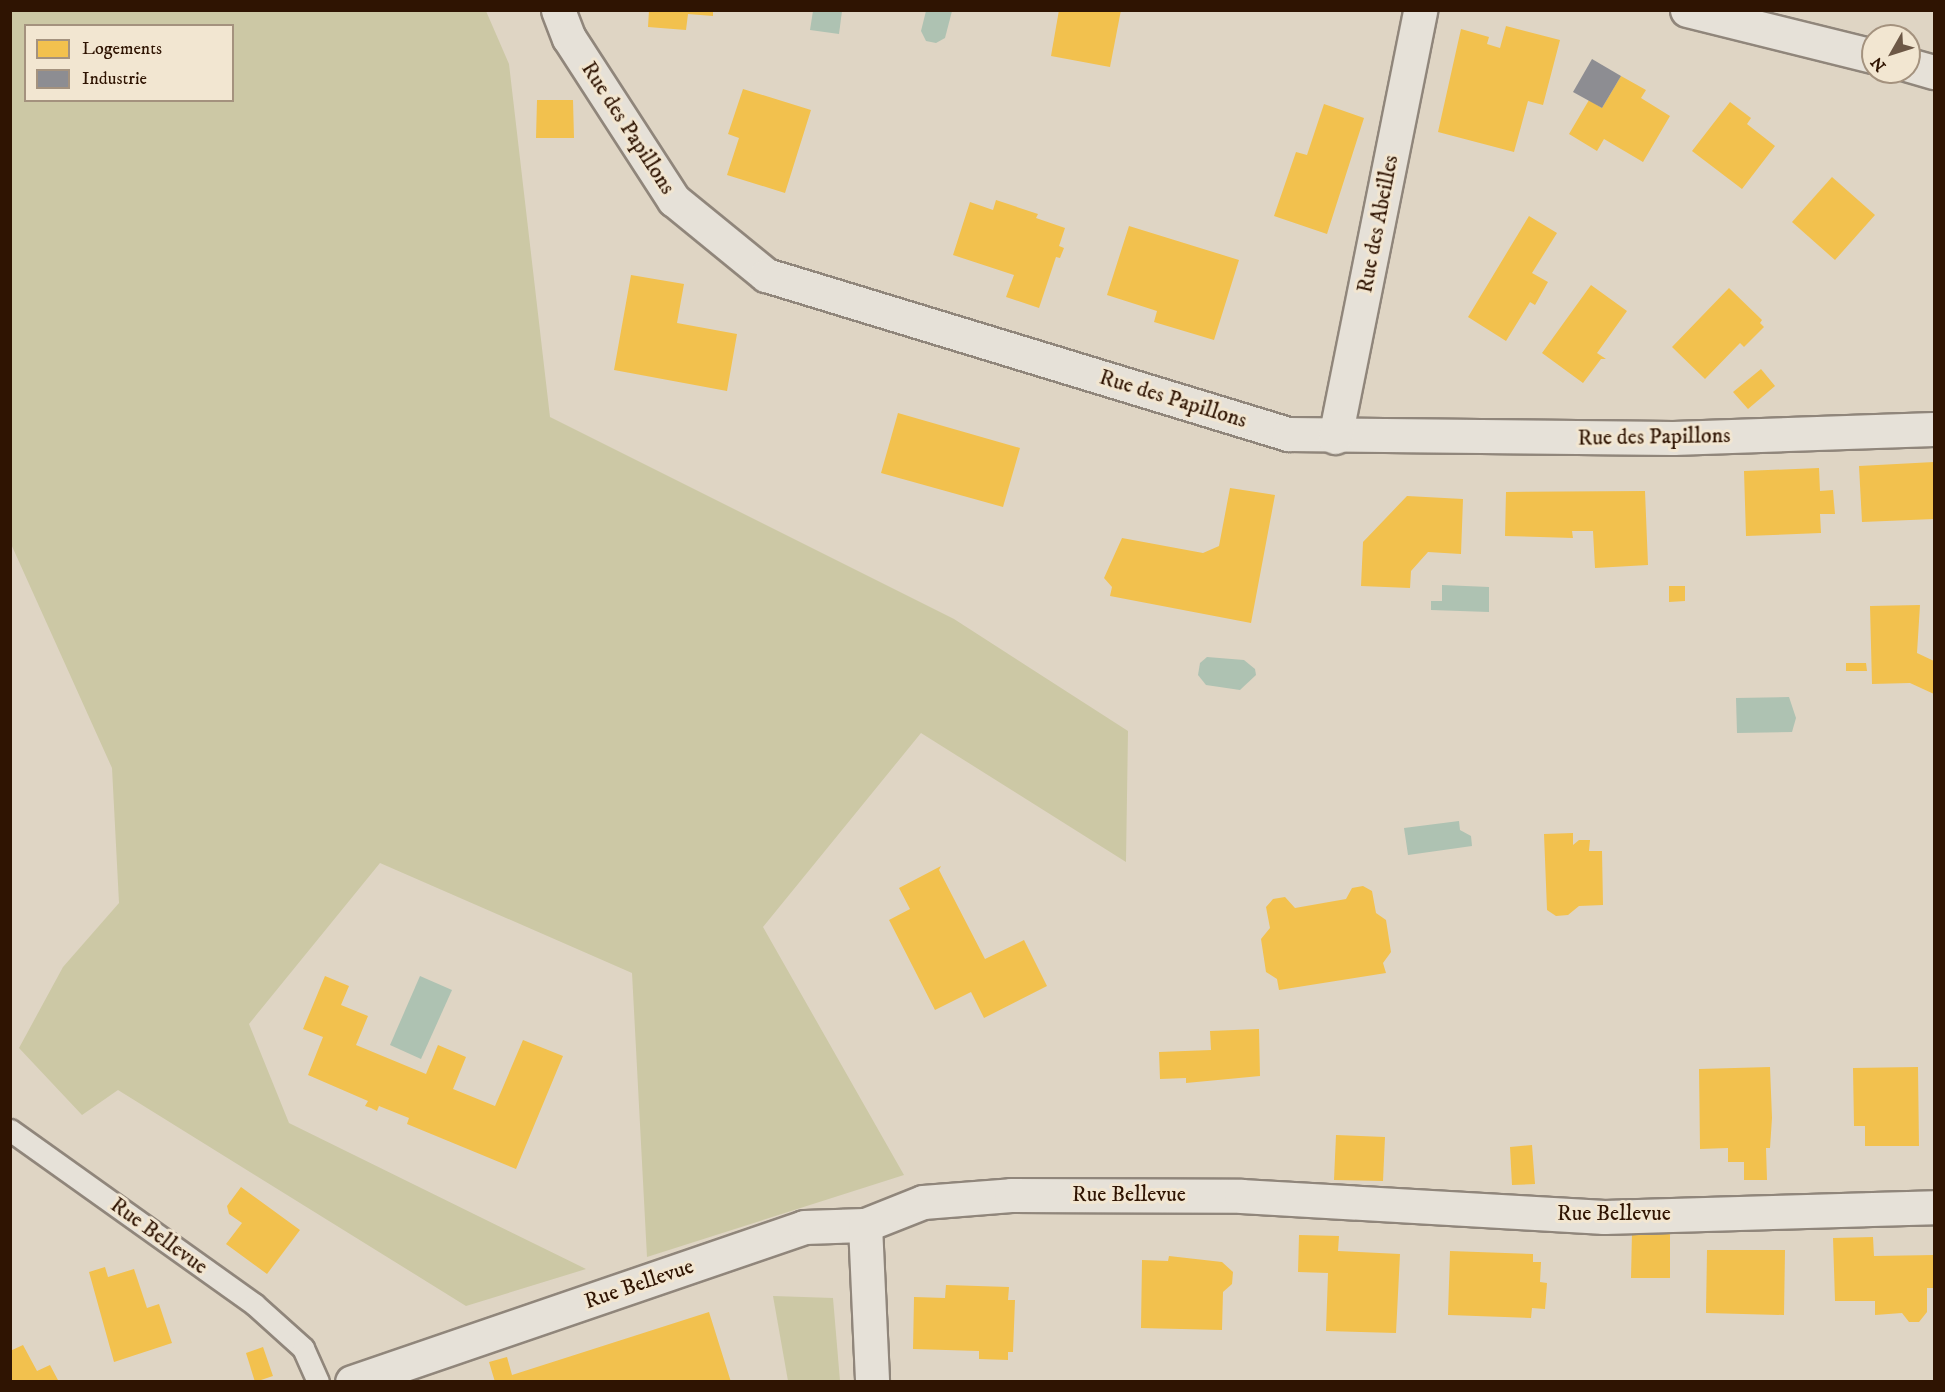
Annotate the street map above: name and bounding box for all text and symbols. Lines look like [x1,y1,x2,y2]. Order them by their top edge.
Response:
legend [24,24,234,102]
north arrow [1861,24,1921,84]
text: Logements [82,38,162,60]
text: N [1867,53,1890,75]
street label: Rue des Papillons [575,57,681,199]
text: Industrie [82,68,147,90]
street label: Rue des Abeilles [1352,153,1404,295]
street label: Rue des Papillons [1096,364,1250,434]
street label: Rue des Papillons [1577,422,1731,452]
street label: Rue Bellevue [1072,1182,1186,1208]
street label: Rue Bellevue [105,1192,213,1280]
street label: Rue Bellevue [1557,1201,1671,1227]
street label: Rue Bellevue [581,1253,697,1315]

